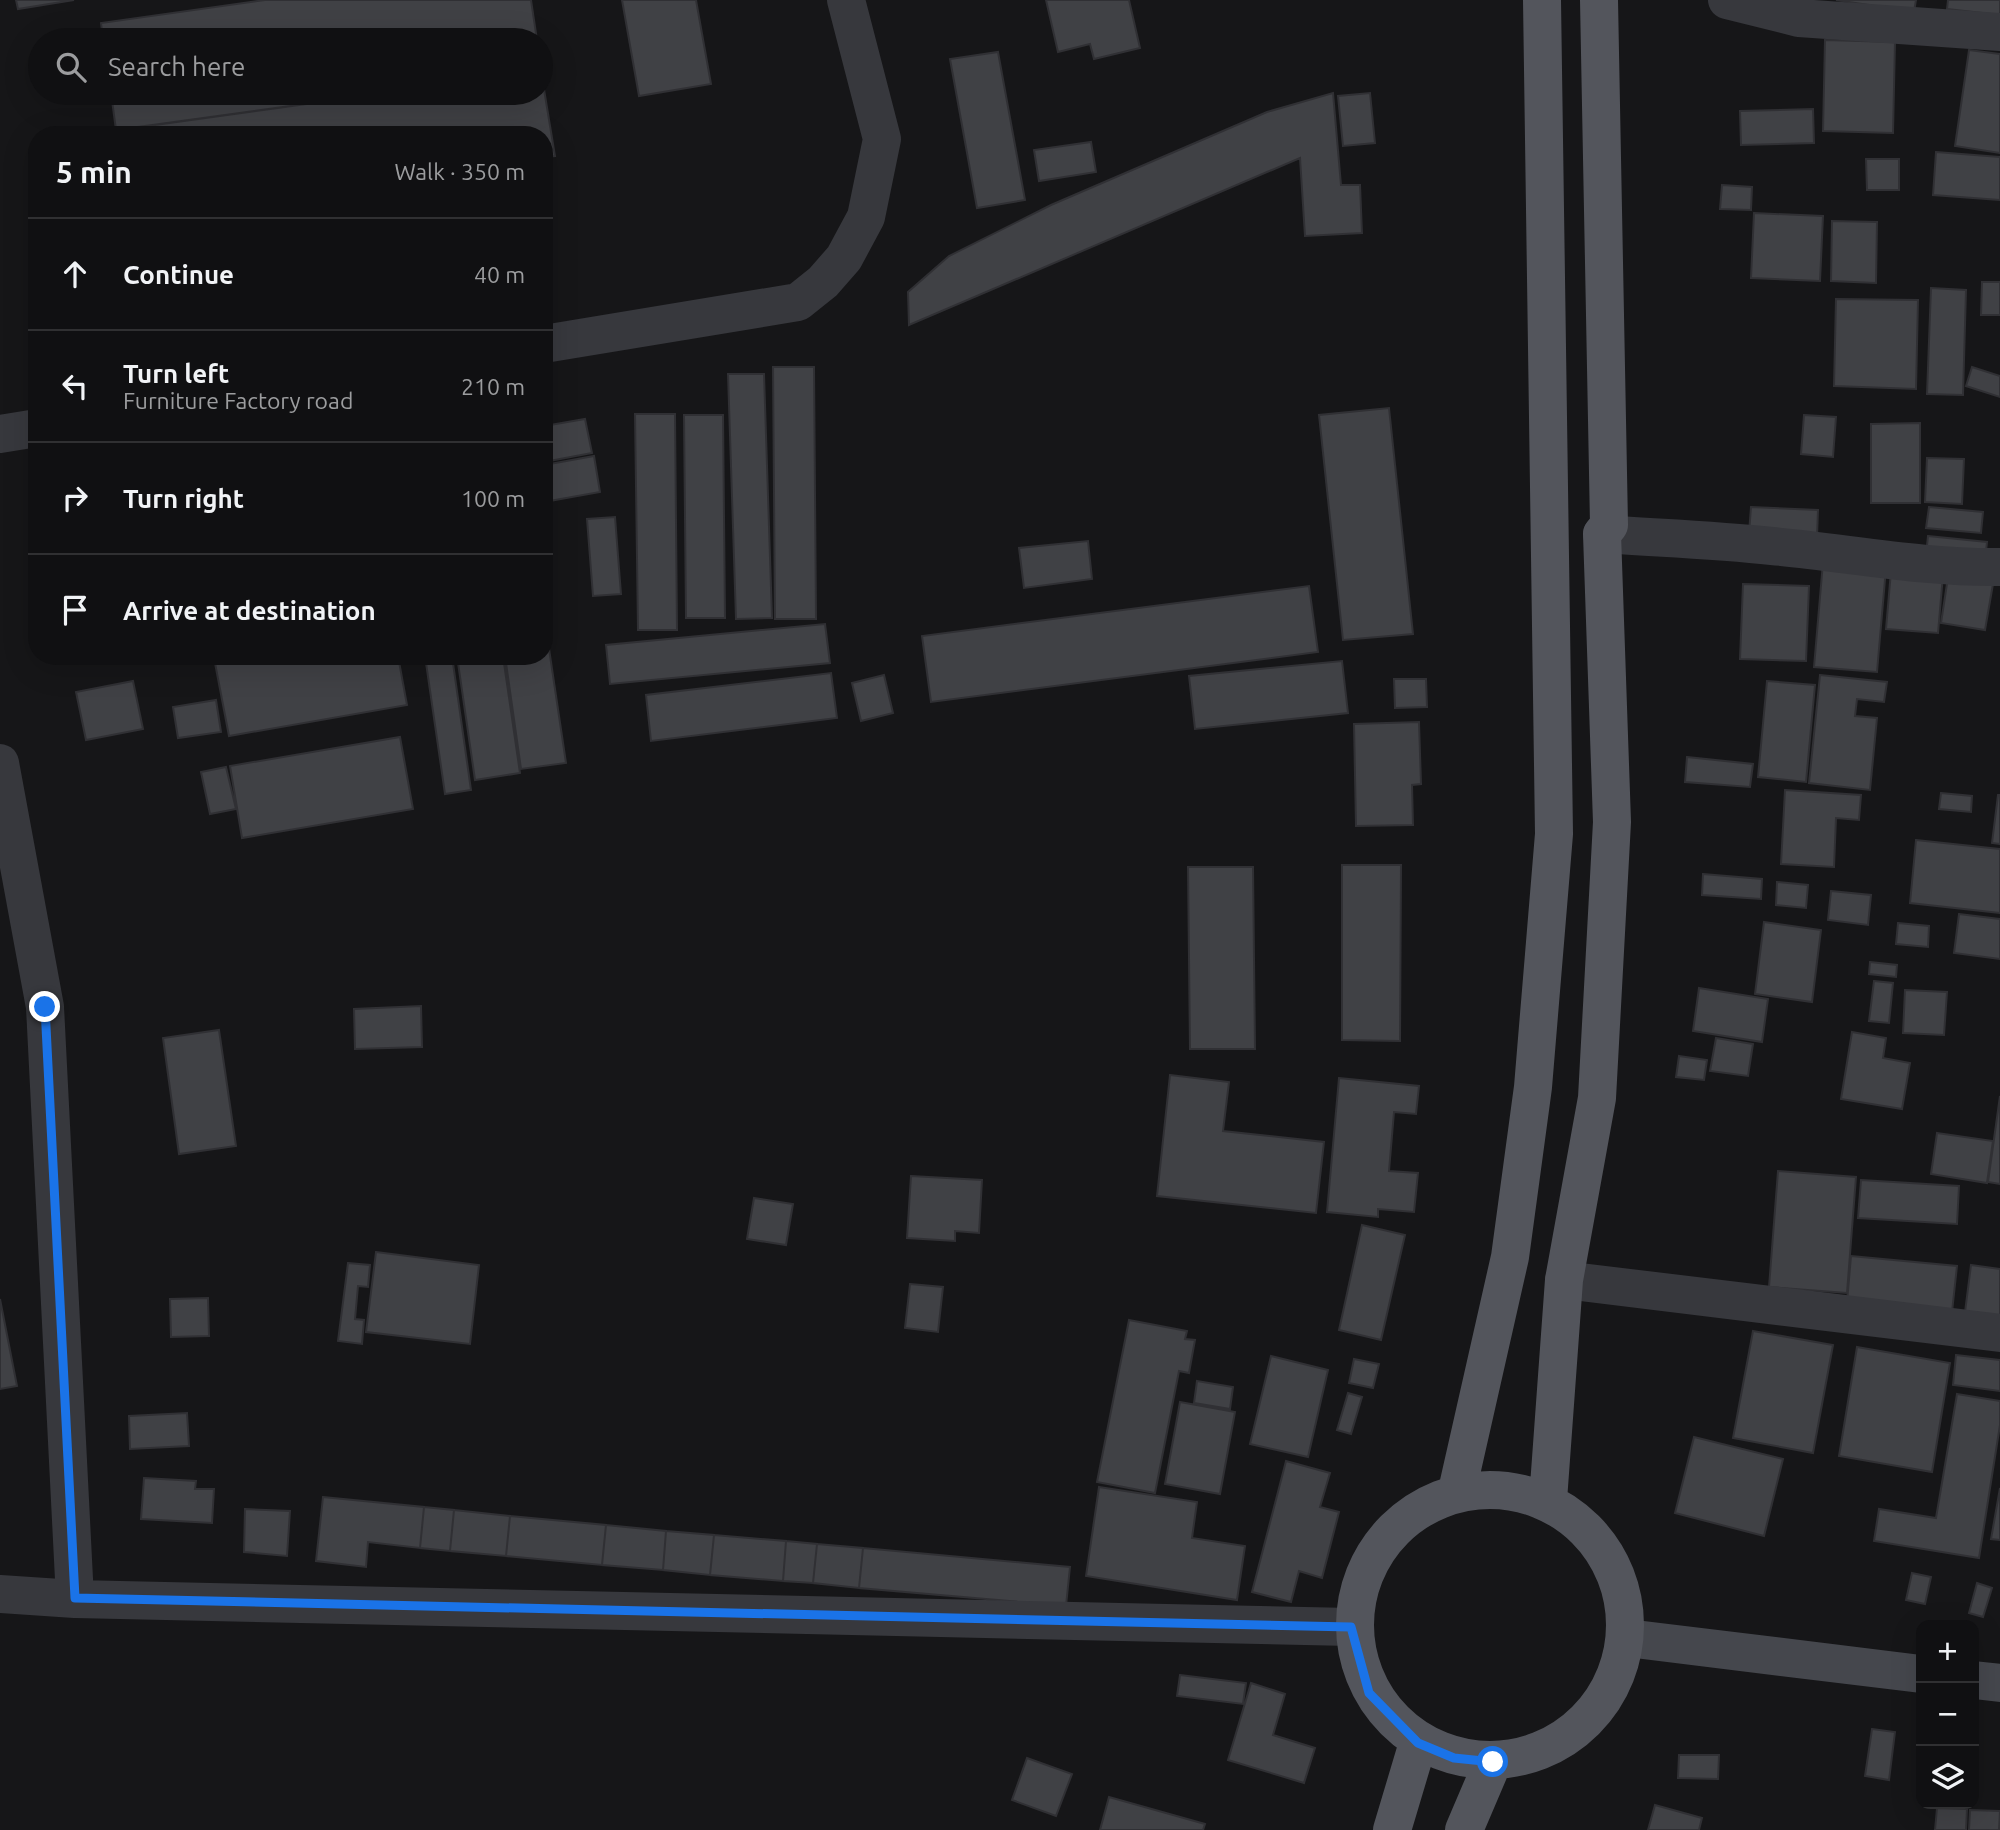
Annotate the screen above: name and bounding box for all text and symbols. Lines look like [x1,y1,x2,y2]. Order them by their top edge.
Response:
search box [28,28,553,105]
icon: search [52,48,90,86]
text: Search here [108,52,245,81]
text: 5 min [56,155,132,189]
text: Walk · 350 m [394,159,525,184]
icon: ahead [56,255,94,293]
text: Continue [123,260,234,289]
text: 40 m [474,262,525,287]
text: Turn left [123,359,229,388]
icon: left [56,367,94,405]
text: 210 m [461,374,525,399]
text: Furniture Factory road [123,388,353,413]
icon: right [56,479,94,517]
text: Turn right [123,484,244,513]
text: 100 m [461,486,525,511]
icon: arrive [56,591,94,629]
text: Arrive at destination [123,596,376,625]
route end [29,991,60,1022]
map controls [1916,1620,1979,1809]
button: + [1916,1620,1979,1683]
button: − [1916,1683,1979,1746]
route start [1477,1746,1508,1777]
button: layers [1916,1746,1979,1809]

